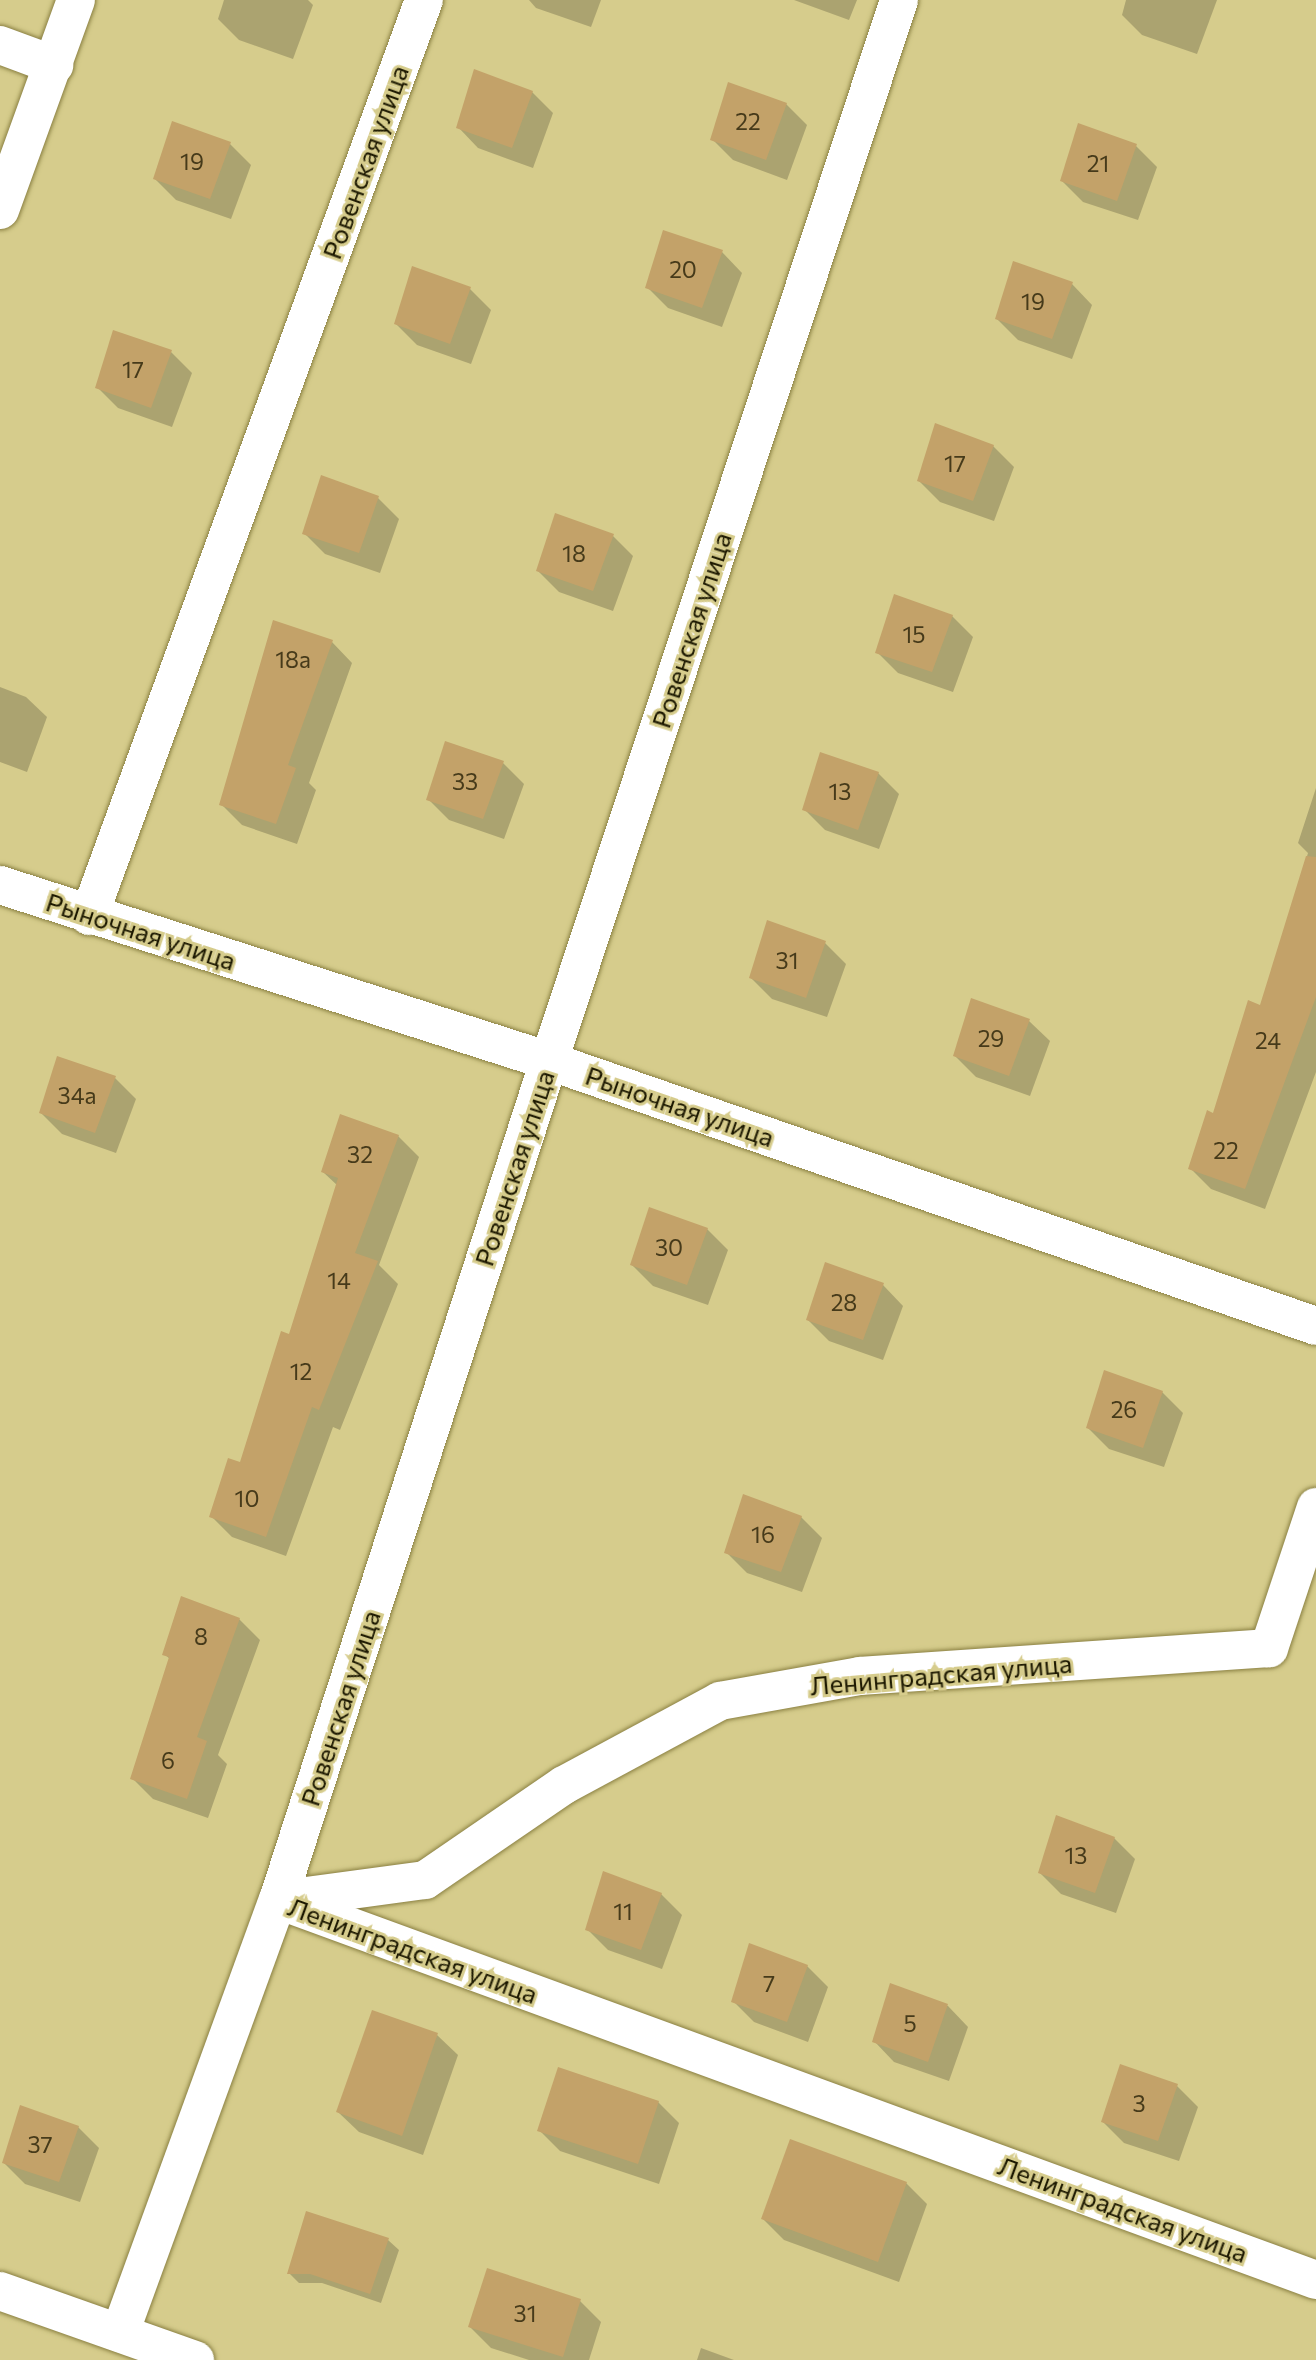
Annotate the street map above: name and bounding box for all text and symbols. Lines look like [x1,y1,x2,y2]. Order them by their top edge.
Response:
street label: Ровенская улица [316,61,414,263]
house number: 22 [735,107,761,135]
house number: 19 [180,147,204,175]
house number: 21 [1087,149,1109,177]
house number: 20 [669,255,697,283]
house number: 19 [1021,287,1045,315]
house number: 17 [122,355,144,383]
house number: 17 [944,449,966,477]
street label: Ровенская улица [645,528,737,732]
house number: 18 [562,539,586,567]
house number: 15 [902,620,926,648]
house number: 18а [275,645,311,673]
house number: 33 [452,767,478,795]
house number: 13 [829,777,851,805]
street label: Рыночная улица [42,886,240,976]
house number: 31 [776,946,798,974]
house number: 29 [978,1024,1004,1052]
house number: 24 [1255,1026,1281,1054]
street label: Рыночная улица [582,1059,778,1153]
street label: Ровенская улица [468,1066,560,1270]
house number: 34а [58,1081,96,1109]
house number: 22 [1213,1136,1239,1164]
house number: 32 [347,1140,373,1168]
house number: 30 [655,1233,683,1261]
house number: 14 [327,1266,351,1294]
house number: 28 [831,1288,857,1316]
house number: 12 [290,1357,312,1385]
house number: 26 [1111,1395,1137,1423]
house number: 10 [235,1484,259,1512]
house number: 16 [751,1520,775,1548]
street label: Ровенская улица [294,1606,386,1810]
house number: 8 [194,1622,208,1650]
street label: Ленинградская улица [809,1647,1073,1701]
house number: 6 [161,1746,175,1774]
house number: 13 [1065,1841,1087,1869]
street label: Ленинградская улица [284,1890,542,2010]
house number: 11 [613,1897,633,1925]
house number: 7 [763,1969,775,1997]
house number: 5 [903,2009,917,2037]
house number: 3 [1132,2089,1146,2117]
house number: 37 [27,2130,53,2158]
street label: Ленинградская улица [994,2149,1252,2269]
house number: 31 [514,2299,536,2327]

